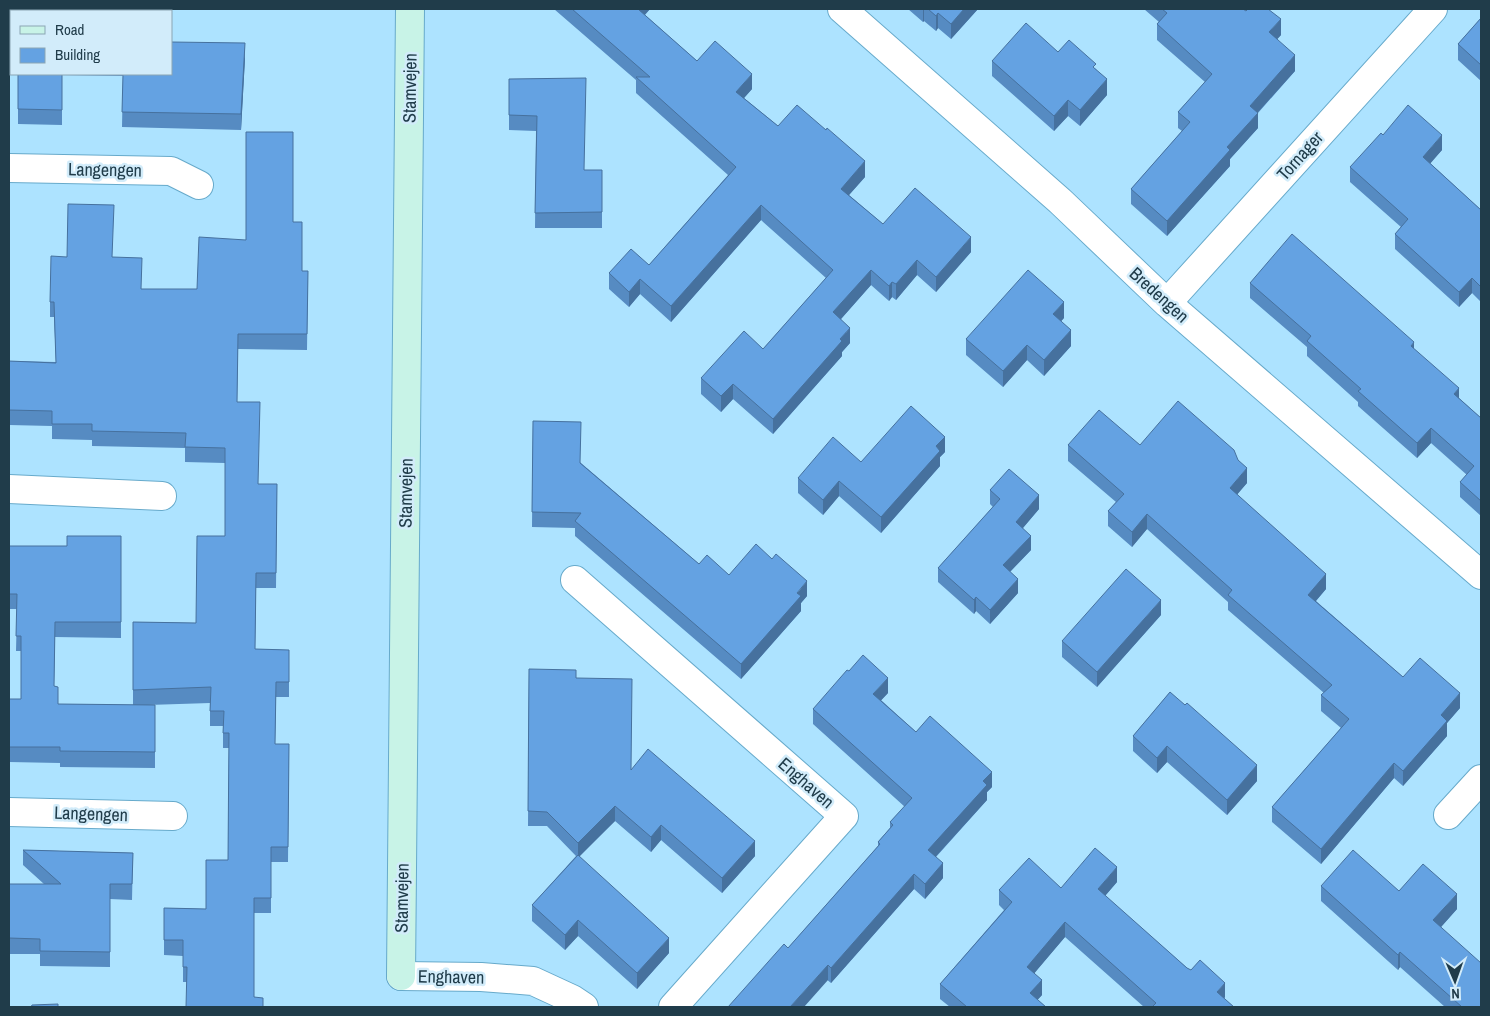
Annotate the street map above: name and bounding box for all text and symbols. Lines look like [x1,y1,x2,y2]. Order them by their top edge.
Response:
legend [10,10,172,75]
text: Road [55,19,84,40]
text: Building [55,44,100,65]
street label: Stamvejen [396,53,423,123]
street label: Tornager [1271,126,1328,186]
street label: Langengen [68,156,142,183]
street label: Bredengen [1124,261,1195,328]
street label: Stamvejen [392,458,419,528]
street label: Enghaven [773,751,840,814]
street label: Langengen [54,800,128,827]
street label: Stamvejen [388,863,415,933]
north arrow [1430,956,1480,1006]
street label: Enghaven [418,963,484,990]
text: N [1451,985,1460,1003]

